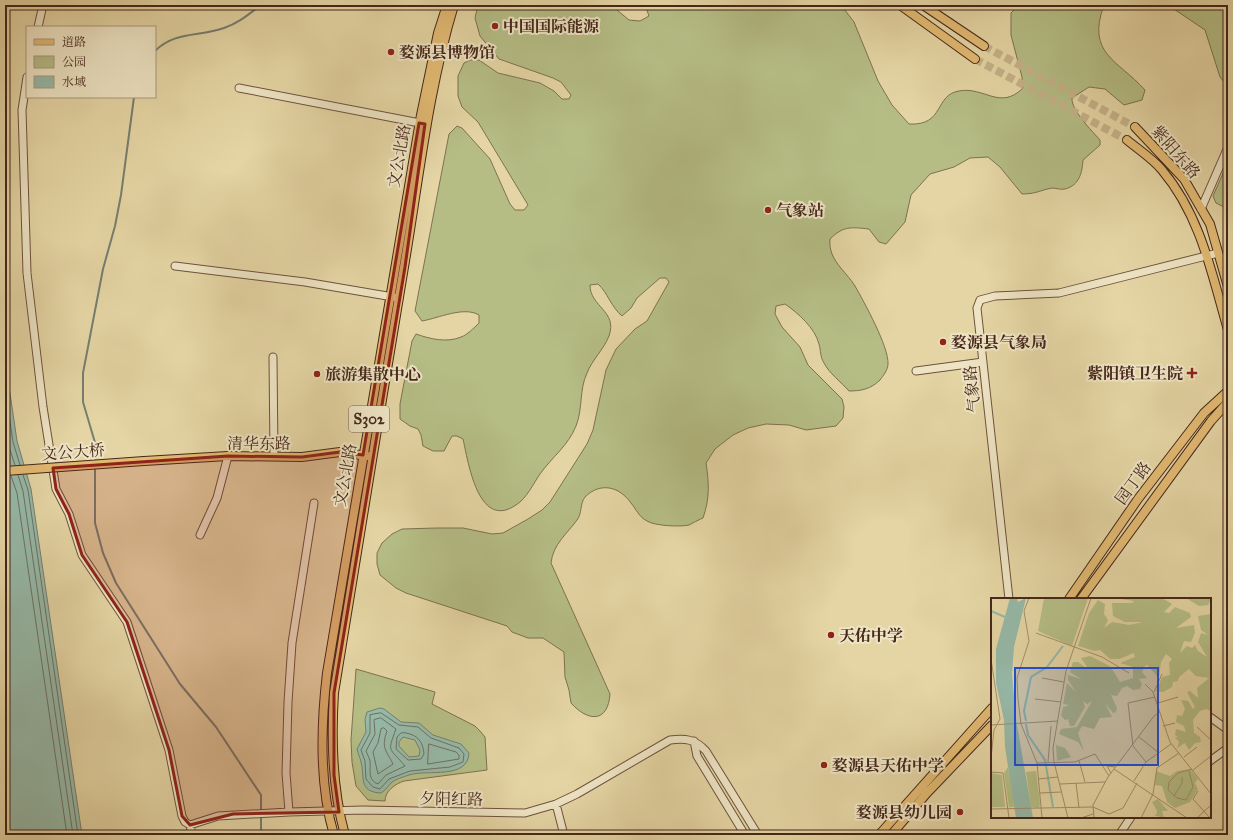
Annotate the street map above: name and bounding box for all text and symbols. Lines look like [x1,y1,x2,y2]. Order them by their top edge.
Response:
place label: 中国国际能源 [503,17,599,36]
marker: 中国国际能源 [490,21,500,31]
legend [26,26,156,98]
text: 道路 [62,35,86,49]
place label: 婺源县博物馆 [399,43,495,62]
marker: 婺源县博物馆 [386,47,396,57]
text: 公园 [62,55,86,69]
text: 水域 [62,75,86,89]
street label: 紫阳东路 [1148,122,1204,182]
street label: 文公北路 [384,123,414,189]
place label: 气象站 [776,201,824,220]
marker: 气象站 [763,205,773,215]
place label: 婺源县气象局 [951,333,1047,352]
marker: 婺源县气象局 [938,337,948,347]
street label: 气象路 [960,364,984,414]
place label: 紫阳镇卫生院 [1087,364,1183,383]
place label: 旅游集散中心 [325,365,421,384]
marker: 紫阳镇卫生院 [1186,367,1198,379]
marker: 旅游集散中心 [312,369,322,379]
road number: S302 [349,406,389,432]
street label: 清华东路 [227,434,291,453]
street label: 文公大桥 [40,440,106,464]
street label: 文公北路 [330,442,360,508]
street label: 园丁路 [1111,458,1155,508]
inset map [991,598,1211,818]
place label: 天佑中学 [839,626,903,645]
marker: 天佑中学 [826,630,836,640]
place label: 婺源县天佑中学 [832,756,944,775]
marker: 婺源县天佑中学 [819,760,829,770]
street label: 夕阳红路 [419,789,483,809]
place label: 婺源县幼儿园 [856,803,952,822]
marker: 婺源县幼儿园 [955,807,965,817]

